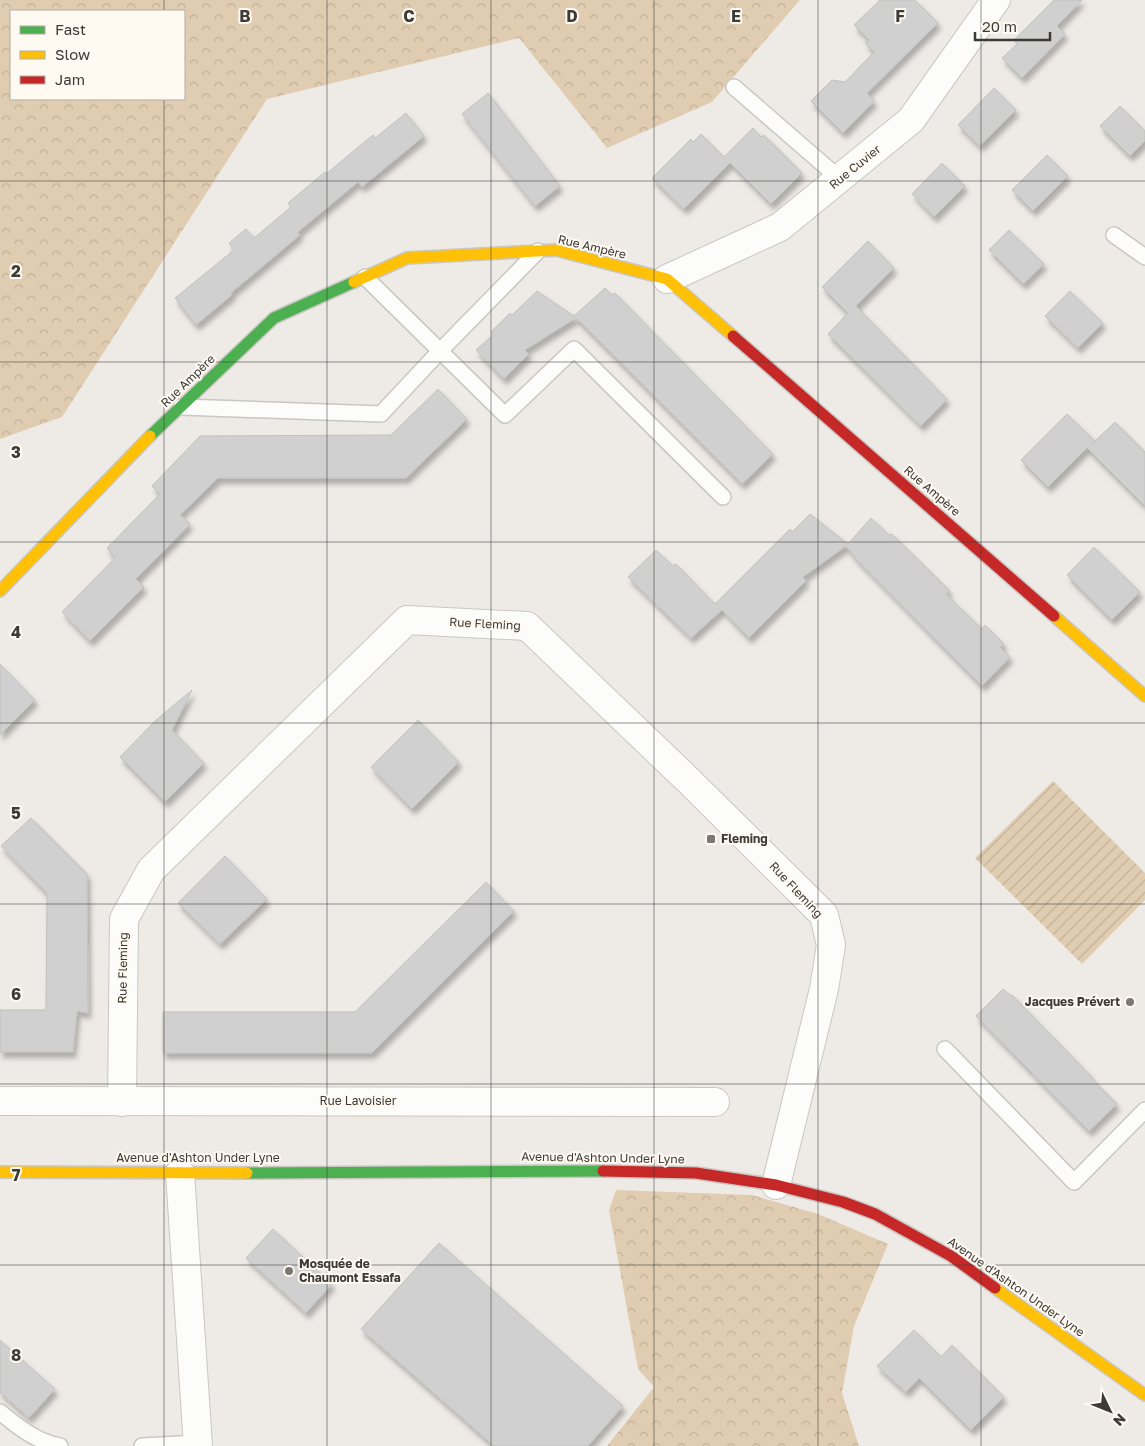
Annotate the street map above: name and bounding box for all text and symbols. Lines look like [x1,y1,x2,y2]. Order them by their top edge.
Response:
text: B [239,6,251,26]
text: C [403,6,415,26]
text: D [566,6,578,26]
text: E [731,6,741,26]
text: F [895,6,905,26]
legend [10,10,185,100]
scale bar [975,10,1050,42]
text: 20 m [982,17,1017,35]
text: Fast [55,20,86,38]
text: Slow [55,45,90,63]
text: Jam [55,70,85,88]
street label: Rue Cuvier [826,141,884,192]
street label: Rue Ampère [556,231,628,262]
text: 2 [11,261,21,281]
street label: Rue Ampère [157,351,218,410]
text: 3 [11,442,21,462]
street label: Rue Ampère [901,462,964,519]
street label: Rue Fleming [449,614,521,633]
text: 4 [11,622,21,642]
text: 5 [11,803,21,823]
place label: Fleming [721,831,768,846]
marker: Fleming [705,833,717,845]
street label: Rue Fleming [766,858,826,921]
street label: Rue Fleming [114,932,131,1004]
text: 6 [11,984,21,1004]
place label: Jacques Prévert [1025,994,1120,1009]
marker: Jacques Prévert [1124,996,1136,1008]
street label: Rue Lavoisier [320,1093,397,1108]
street label: Avenue d'Ashton Under Lyne [521,1149,685,1166]
street label: Avenue d'Ashton Under Lyne [116,1150,280,1165]
text: 7 [12,1165,21,1185]
street label: Avenue d'Ashton Under Lyne [945,1234,1088,1340]
place label: Mosquée de Chaumont Essafa [299,1256,401,1285]
marker: Mosquée de Chaumont Essafa [283,1265,295,1277]
text: 8 [11,1345,21,1365]
north arrow [1085,1386,1135,1436]
text: N [1110,1411,1130,1430]

